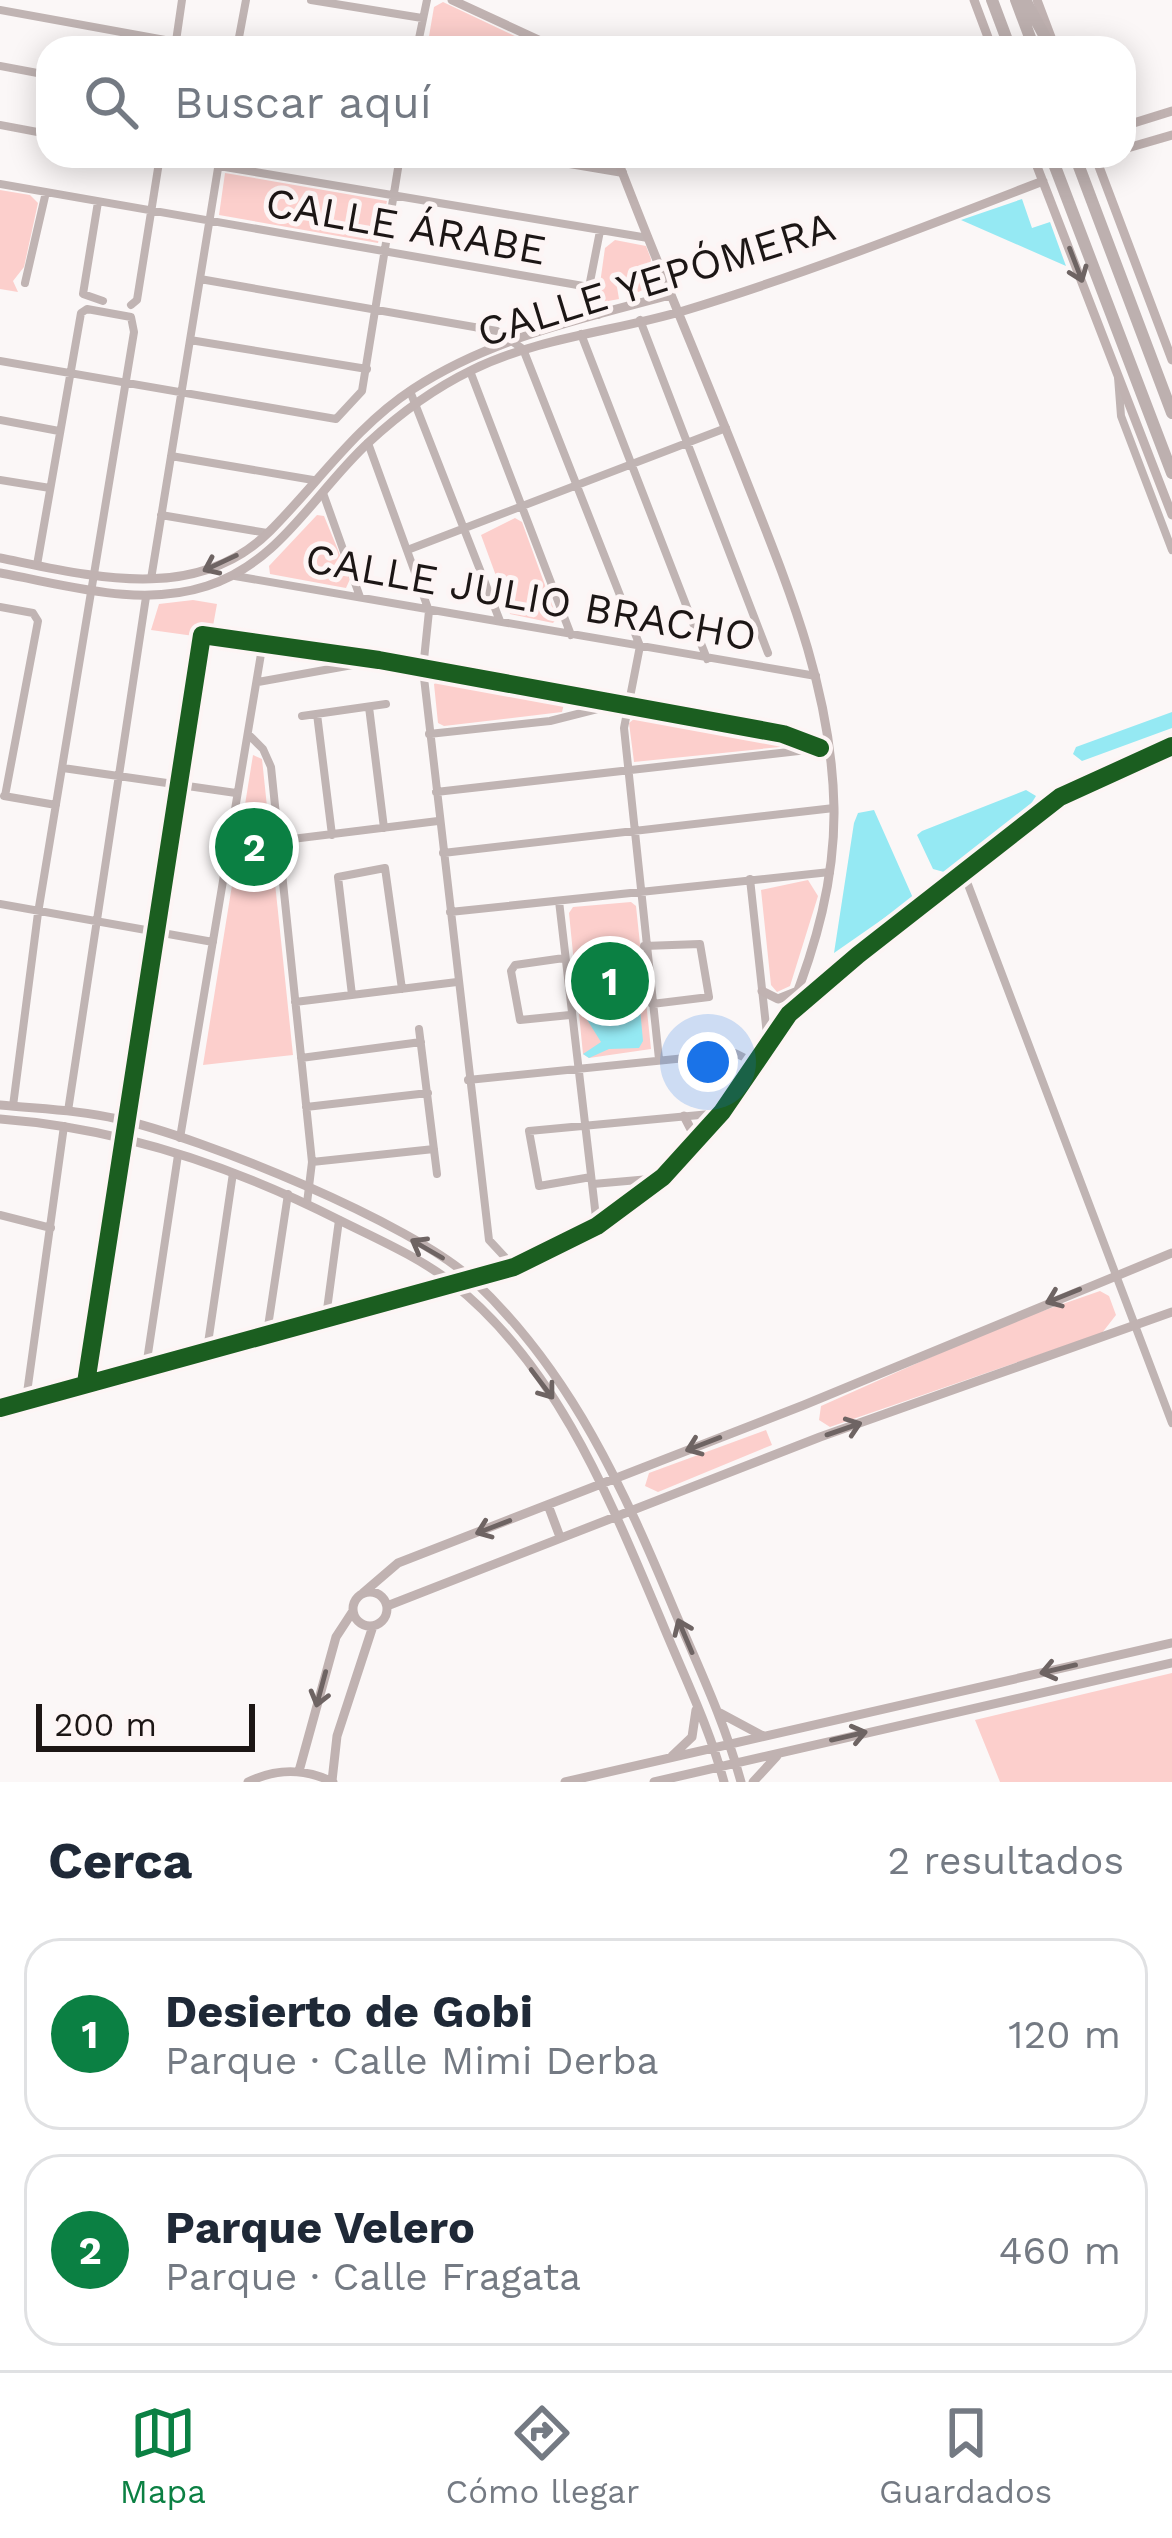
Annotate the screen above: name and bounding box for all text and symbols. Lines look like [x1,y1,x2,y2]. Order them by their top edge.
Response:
search box [36,36,1136,168]
icon: search [78,69,144,135]
text: Buscar aquí [174,76,432,129]
street label: CALLE ÁRABE [262,177,550,275]
street label: CALLE YEPÓMERA [471,200,841,357]
one-way arrow [1066,246,1088,283]
street label: CALLE JULIO BRACHO [302,533,760,661]
one-way arrow [203,553,239,575]
pin: 2 [215,802,293,892]
pin: 1 [571,936,649,1026]
your location [678,1032,738,1092]
one-way arrow [410,1237,445,1260]
one-way arrow [1046,1287,1083,1308]
one-way arrow [528,1367,554,1399]
one-way arrow [825,1417,862,1438]
one-way arrow [685,1435,722,1457]
one-way arrow [475,1517,512,1539]
one-way arrow [673,1618,695,1654]
one-way arrow [1039,1658,1077,1681]
one-way arrow [309,1669,331,1707]
scale bar [36,1698,255,1751]
text: 200 m [54,1705,157,1744]
one-way arrow [830,1724,868,1747]
text: Cerca [48,1831,192,1890]
text: 2 resultados [888,1838,1124,1883]
text: Desierto de Gobi [165,1985,533,2038]
text: 1 [82,2012,98,2057]
text: 120 m [1008,2012,1121,2057]
text: Parque · Calle Mimi Derba [165,2038,659,2083]
text: Parque Velero [165,2201,475,2254]
text: 2 [78,2228,102,2273]
text: 460 m [999,2228,1121,2273]
text: Parque · Calle Fragata [165,2254,581,2299]
tab: Mapa [120,2400,206,2511]
tab: Cómo llegar [446,2400,639,2511]
tab: Guardados [879,2400,1052,2511]

